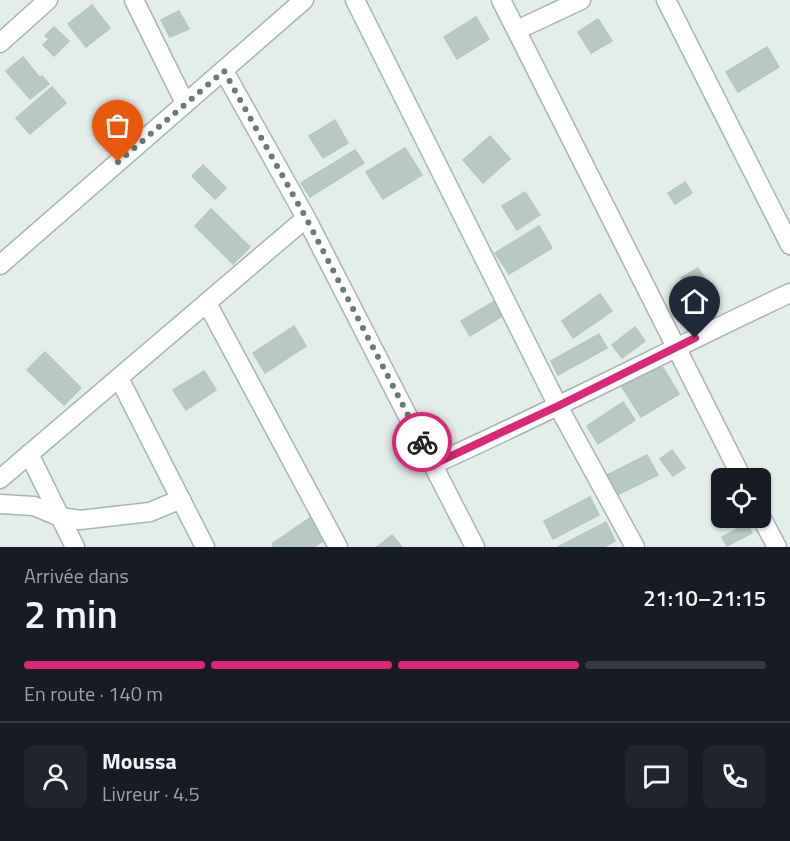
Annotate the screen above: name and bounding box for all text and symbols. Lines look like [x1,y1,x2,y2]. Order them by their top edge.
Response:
pin [92,100,143,162]
icon: bag [101,109,134,142]
pin [669,276,720,338]
icon: home [678,285,711,318]
courier [392,412,452,472]
icon: bike [406,426,439,459]
map controls [711,468,771,528]
button: locate [711,468,771,528]
text: Arrivée dans [24,560,129,591]
text: 21:10–21:15 [643,581,766,615]
text: 2 min [24,584,118,643]
text: En route · 140 m [24,678,163,709]
text: Moussa [102,744,177,778]
button: person [24,745,87,808]
button: chat [625,745,688,808]
button: phone [703,745,766,808]
text: Livreur · 4.5 [102,778,200,809]

